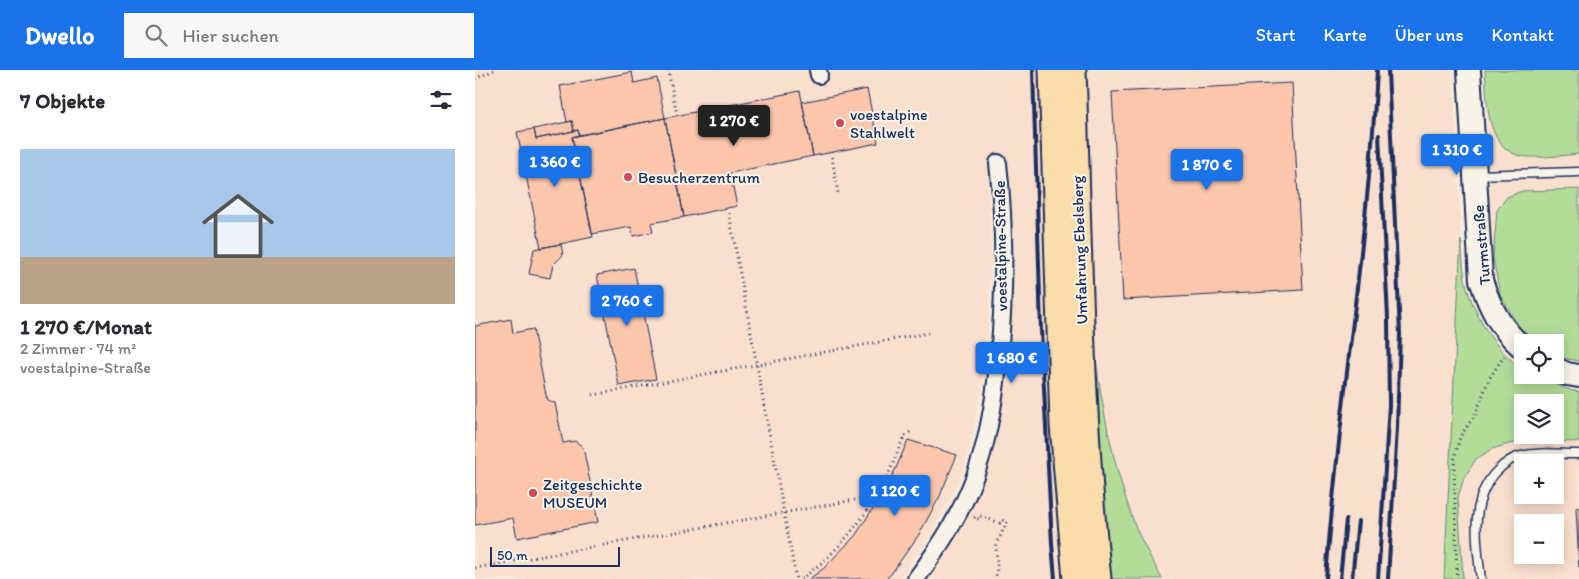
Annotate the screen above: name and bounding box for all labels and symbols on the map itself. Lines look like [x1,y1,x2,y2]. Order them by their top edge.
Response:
pin: 1 270 € [688,104,780,147]
place label: voestalpine Stahlwelt [850,105,928,142]
marker: voestalpine Stahlwelt [834,117,846,129]
pin: 1 310 € [1411,134,1503,176]
pin: 1 360 € [509,146,601,188]
pin: 1 870 € [1161,148,1253,191]
place label: Besucherzentrum [638,168,760,187]
marker: Besucherzentrum [622,171,634,183]
street label: Umfahrung Ebelsberg [1067,174,1092,325]
street label: voestalpine-Straße [990,180,1011,312]
street label: Turmstraße [1468,204,1494,286]
pin: 2 760 € [581,284,673,327]
pin: 1 680 € [966,342,1058,384]
pin: 1 120 € [849,474,941,517]
place label: Zeitgeschichte MUSEUM [543,475,642,512]
marker: Zeitgeschichte MUSEUM [527,487,539,499]
scale bar [490,544,620,567]

